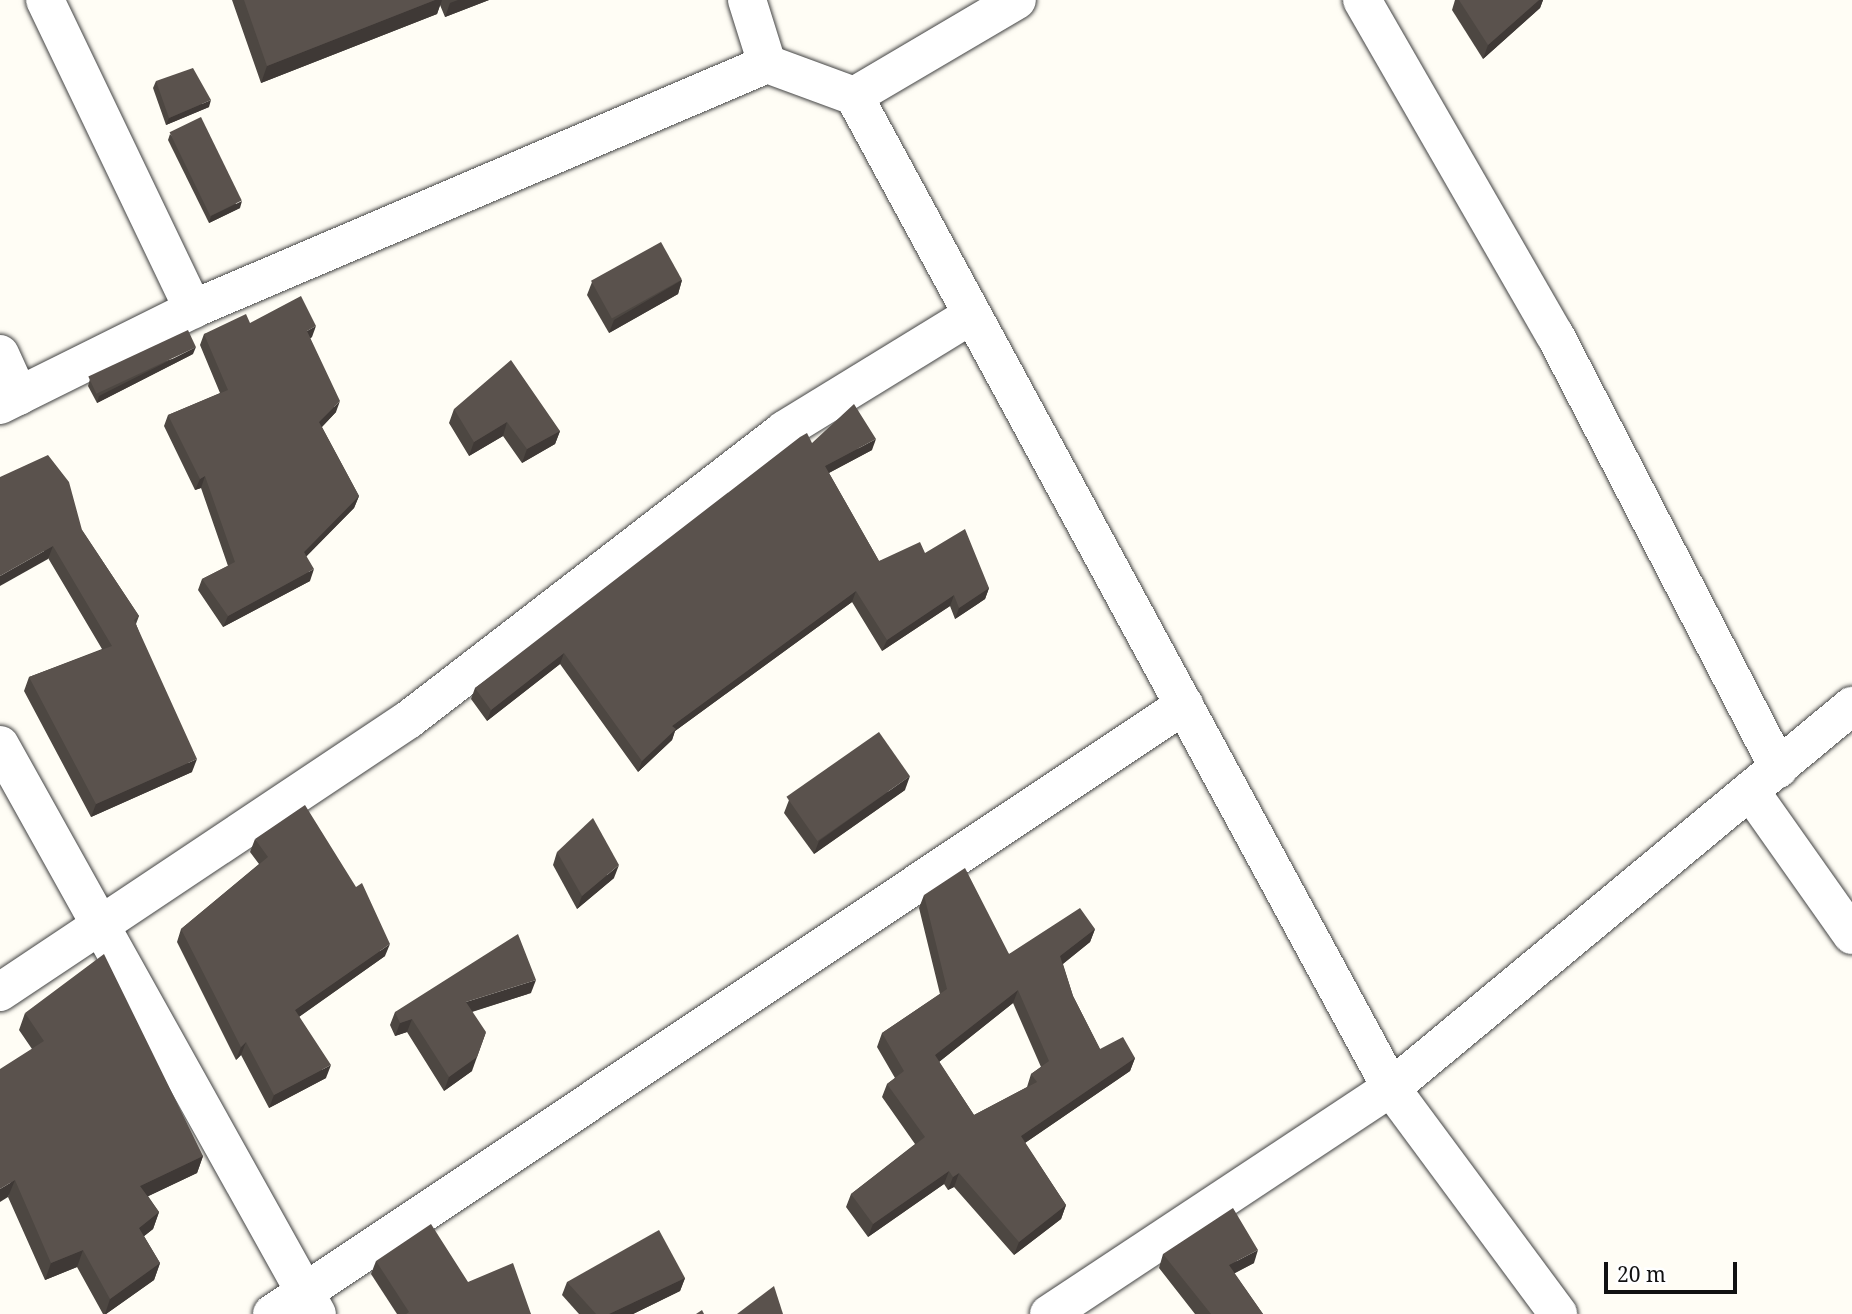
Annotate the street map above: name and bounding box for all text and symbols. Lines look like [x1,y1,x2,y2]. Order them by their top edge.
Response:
scale bar [1607,1248,1740,1292]
text: 20 m [1617,1260,1666,1288]

